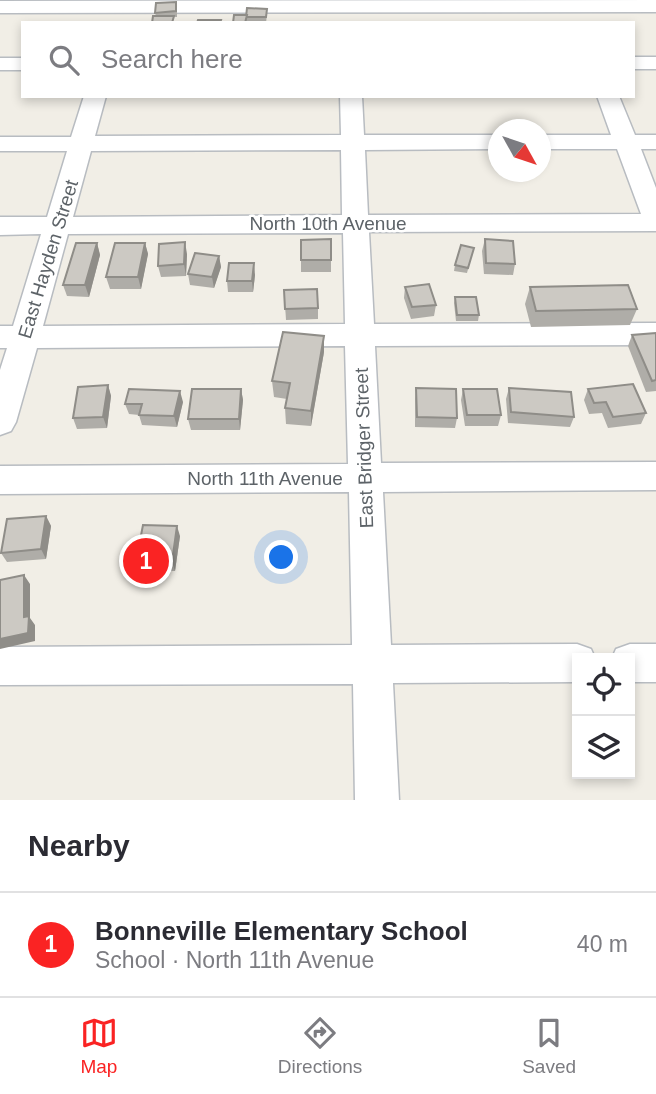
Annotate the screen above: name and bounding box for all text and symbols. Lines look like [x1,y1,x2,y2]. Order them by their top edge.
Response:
search box [21,21,635,98]
icon: search [45,41,83,79]
text: Search here [101,44,243,74]
north arrow [488,119,551,182]
street label: East Hayden Street [14,176,82,341]
street label: North 10th Avenue [249,213,407,234]
street label: East Bridger Street [351,367,377,529]
street label: North 11th Avenue [187,468,343,489]
pin: 1 [123,535,169,587]
your location [264,540,298,574]
map controls [572,653,635,779]
button: locate [572,653,635,716]
button: layers [572,716,635,779]
text: Nearby [28,829,130,862]
text: Bonneville Elementary School [95,916,468,946]
text: 1 [45,931,57,957]
text: 40 m [577,931,628,957]
text: School · North 11th Avenue [95,947,374,973]
tab: Map [80,1014,118,1078]
tab: Directions [278,1014,362,1078]
tab: Saved [522,1014,576,1078]

